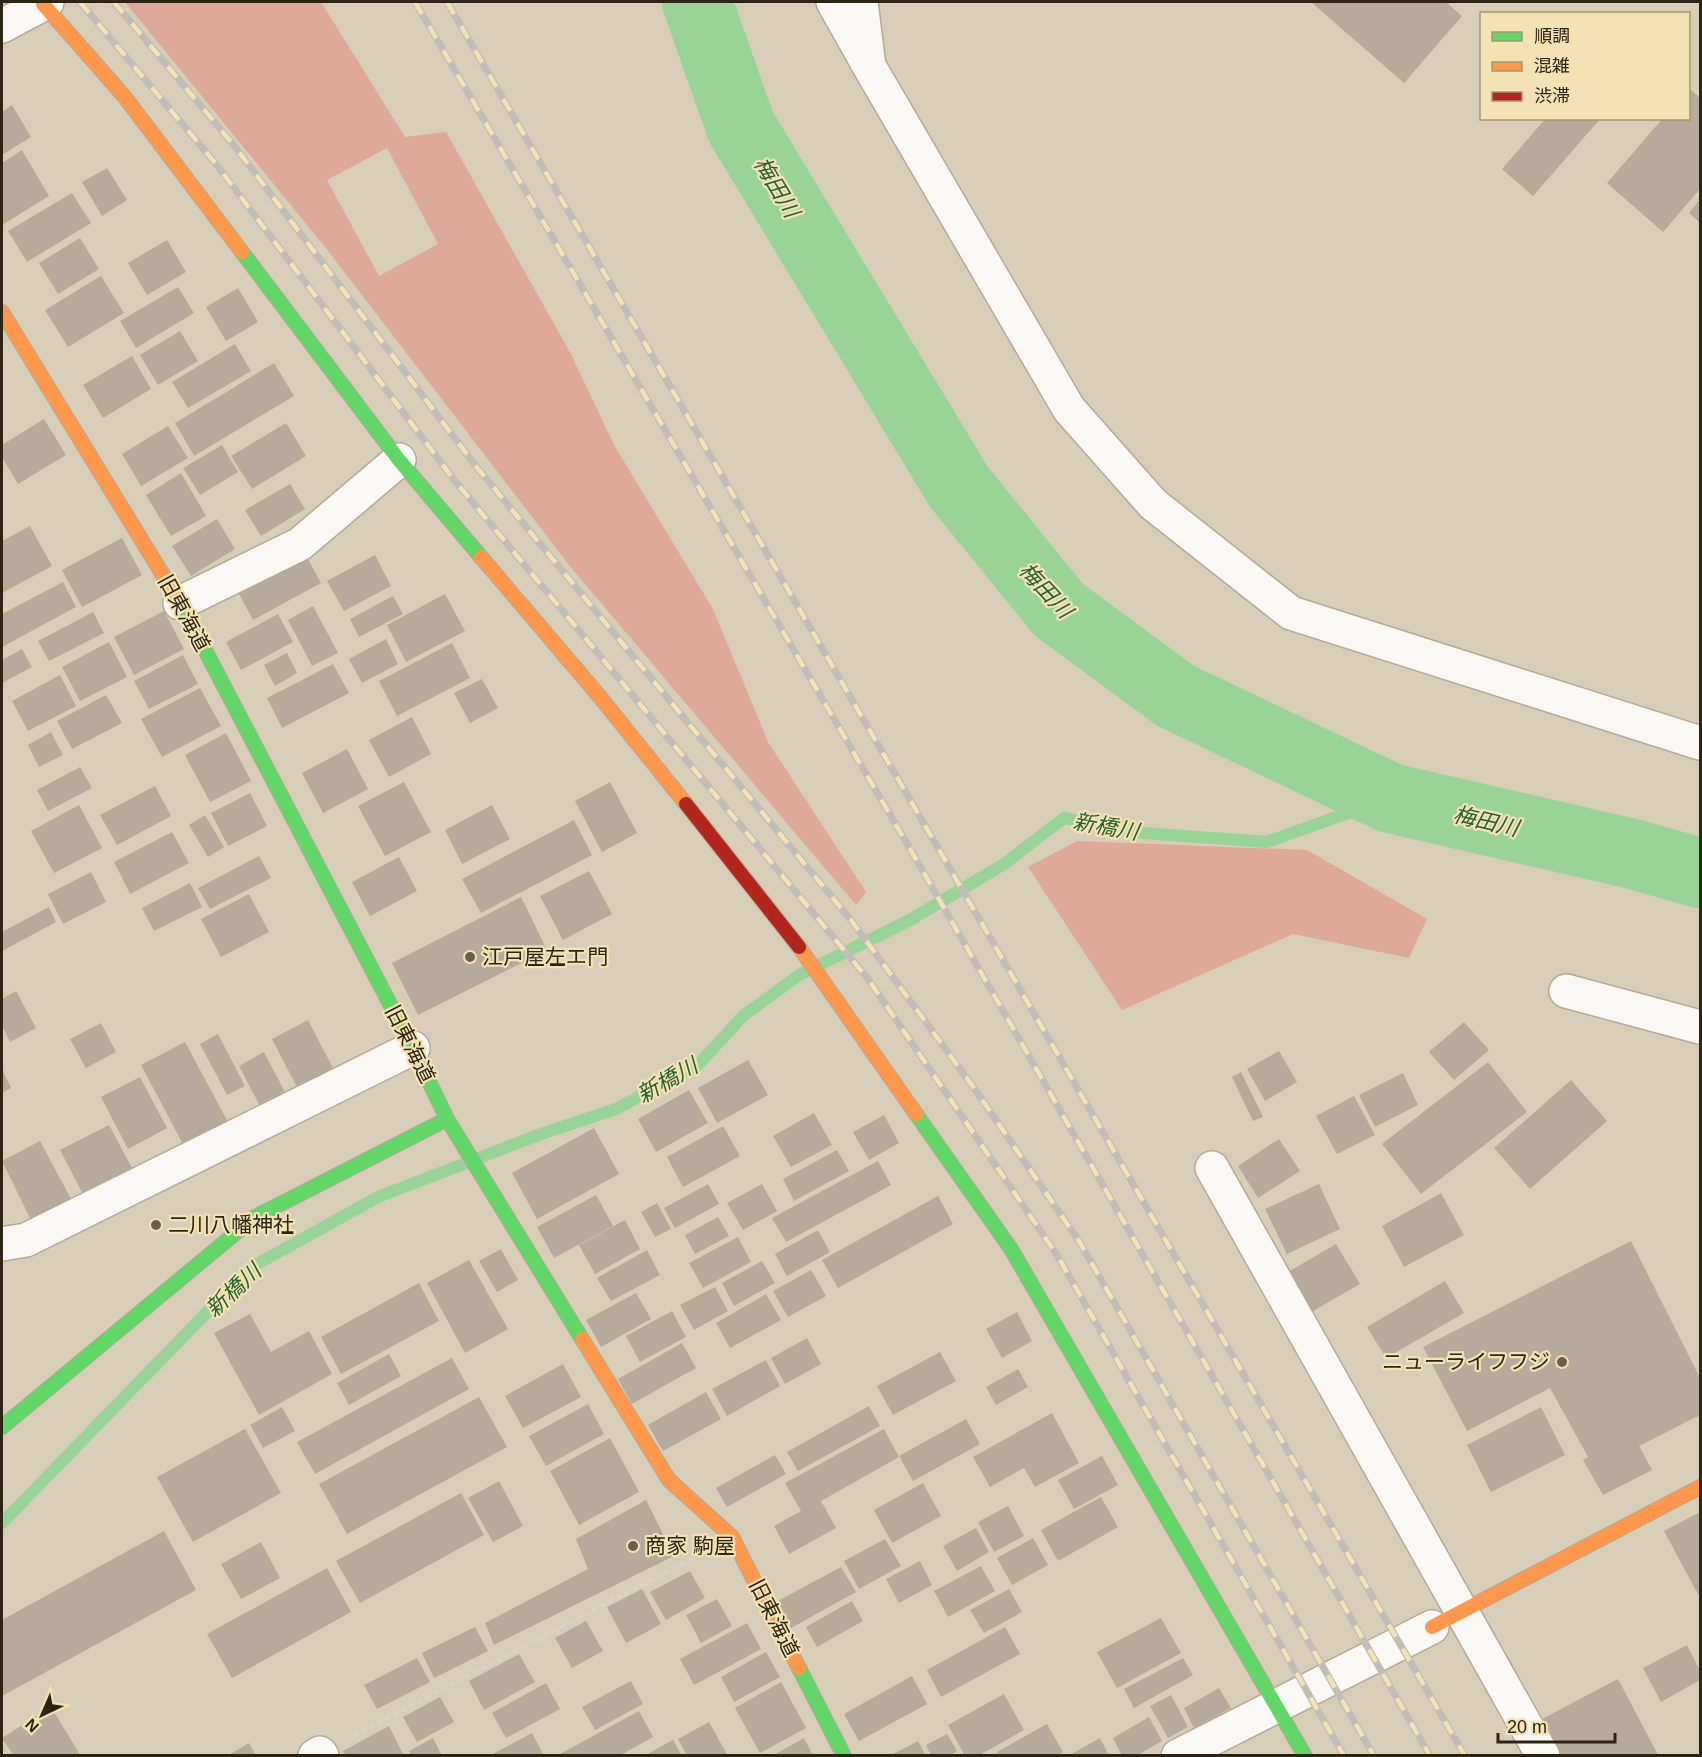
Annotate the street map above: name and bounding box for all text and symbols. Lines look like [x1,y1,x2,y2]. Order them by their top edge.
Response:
legend [1480,12,1690,120]
text: 順調 [1534,26,1570,46]
text: 混雑 [1534,56,1570,76]
text: 渋滞 [1534,86,1570,106]
water label: 梅田川 [749,153,805,224]
water label: 梅田川 [1014,558,1079,624]
street label: 旧東海道 [154,570,215,655]
water label: 梅田川 [1451,802,1523,842]
water label: 新橋川 [1071,808,1143,845]
place label: 江戸屋左エ門 [482,945,608,968]
marker: 江戸屋左エ門 [463,950,477,964]
street label: 旧東海道 [381,1001,440,1086]
water label: 新橋川 [632,1052,704,1108]
place label: 二川八幡神社 [168,1213,294,1236]
marker: 二川八幡神社 [149,1218,163,1232]
water label: 新橋川 [201,1257,267,1322]
place label: ニューライフフジ [1382,1350,1550,1373]
marker: ニューライフフジ [1555,1355,1569,1369]
place label: 商家 駒屋 [645,1534,735,1557]
marker: 商家 駒屋 [626,1539,640,1553]
street label: 旧東海道 [745,1575,804,1660]
north arrow [12,1685,72,1745]
scale bar [1498,1706,1615,1744]
text: N [22,1715,42,1736]
text: 20 m [1507,1717,1547,1737]

